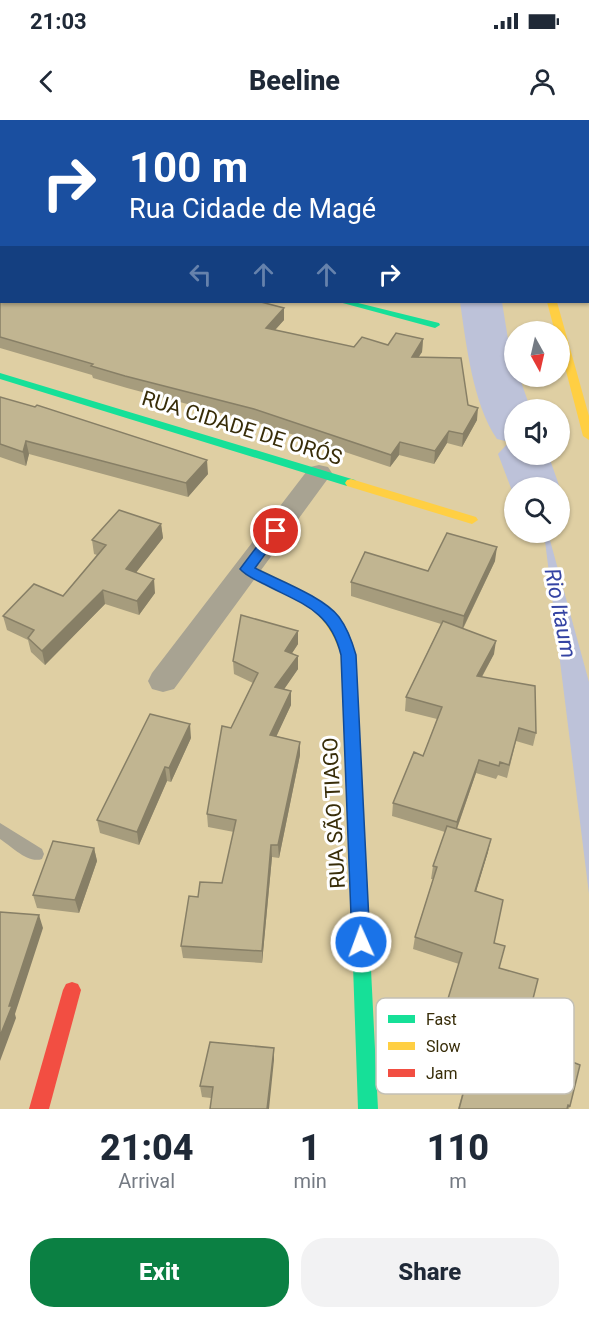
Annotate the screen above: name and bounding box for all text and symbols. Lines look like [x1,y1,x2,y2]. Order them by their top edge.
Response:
text: 21:03 [30,9,87,34]
icon: back [30,65,63,98]
text: Beeline [249,65,340,97]
icon: person [526,65,559,98]
text: 100 m [129,143,248,192]
icon: right [30,144,108,222]
text: Rua Cidade de Magé [129,193,376,225]
icon: left [184,258,217,291]
icon: ahead [247,258,280,291]
icon: ahead [310,258,343,291]
icon: right [373,258,406,291]
north arrow [504,321,570,387]
map controls [504,321,570,543]
street label: RUA CIDADE DE ORÓS [139,386,345,470]
button: sound [504,399,570,465]
button: search [504,477,570,543]
pin [250,505,301,556]
icon: arrive [259,514,292,547]
water label: Rio Itaum [540,566,581,660]
street label: RUA SÃO TIAGO [318,737,350,889]
position arrow [329,910,393,974]
legend [376,998,574,1094]
text: Fast [426,1010,457,1029]
text: Slow [426,1037,461,1056]
text: Jam [426,1064,458,1083]
text: 21:04 [100,1127,193,1169]
text: 1 [300,1127,321,1169]
text: 110 [427,1127,489,1169]
text: Arrival [118,1169,175,1193]
text: min [293,1169,327,1193]
text: m [449,1169,467,1193]
button: Exit [30,1238,289,1307]
button: Share [301,1238,559,1307]

